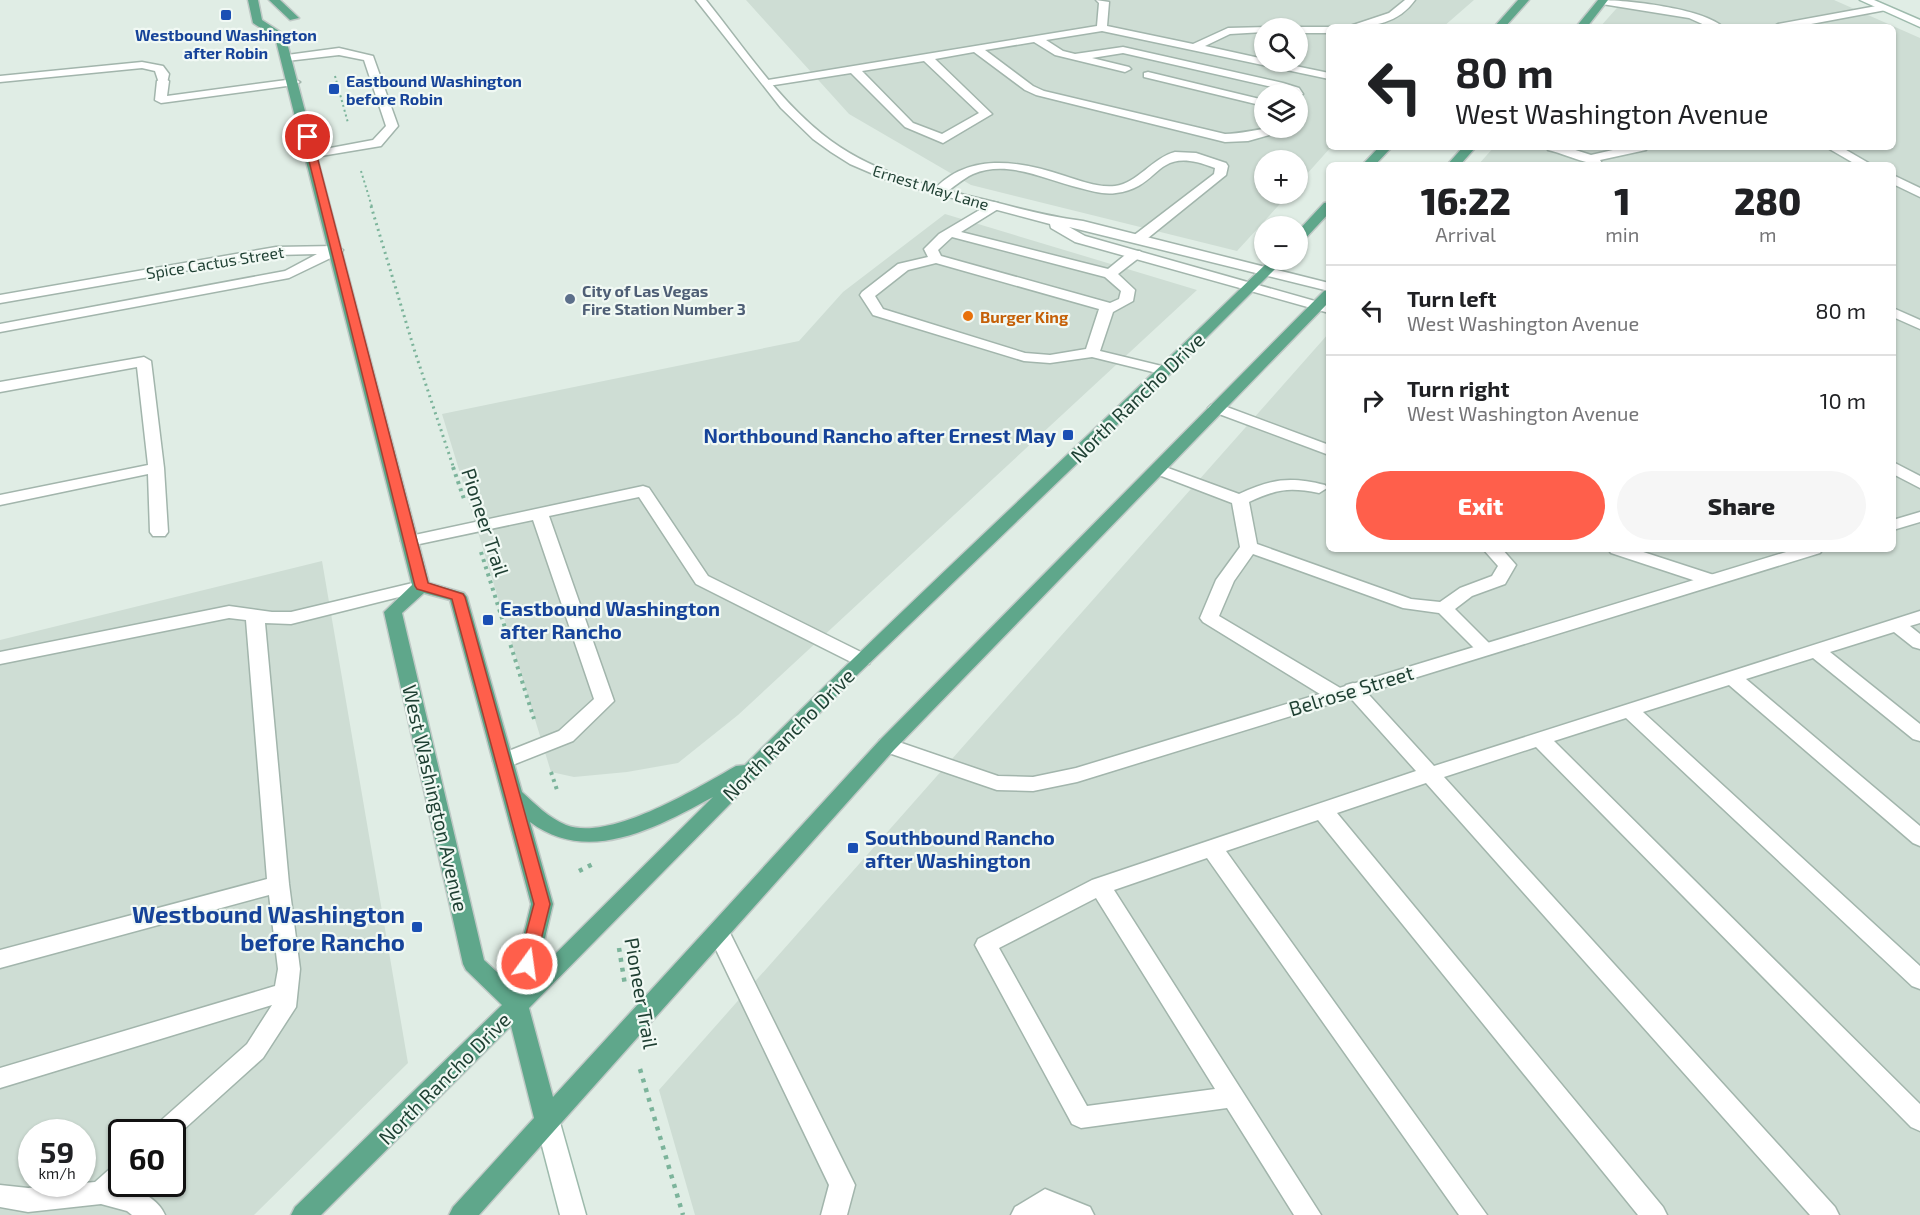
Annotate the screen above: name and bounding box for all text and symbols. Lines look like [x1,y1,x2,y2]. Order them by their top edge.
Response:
marker: Westbound Washington after Robin [219,8,233,22]
map controls [1254,18,1308,270]
button: search [1254,18,1308,72]
place label: Westbound Washington after Robin [135,25,317,62]
text: 80 m [1455,46,1554,96]
icon: left [1356,48,1434,126]
place label: Eastbound Washington before Robin [346,71,522,108]
marker: Eastbound Washington before Robin [327,82,341,96]
button: layers [1254,84,1308,138]
text: West Washington Avenue [1455,97,1768,129]
pin [282,111,333,162]
icon: arrive [291,120,324,153]
button: + [1254,150,1308,204]
street label: Ernest May Lane [871,160,991,214]
text: 16:22 [1421,179,1511,222]
text: 1 [1614,179,1630,222]
text: 280 [1734,179,1801,222]
button: − [1254,216,1308,270]
text: Arrival [1435,222,1496,246]
text: min [1605,222,1639,246]
text: m [1759,222,1776,246]
street label: Spice Cactus Street [145,242,285,282]
place label: City of Las Vegas Fire Station Number 3 [582,281,746,318]
text: Turn left [1407,285,1496,311]
marker: City of Las Vegas Fire Station Number 3 [563,292,577,306]
icon: left [1356,294,1389,327]
text: 80 m [1815,297,1866,323]
place label: Burger King [980,307,1069,326]
marker: Burger King [961,309,975,323]
text: West Washington Avenue [1407,311,1639,335]
street label: North Rancho Drive [1065,327,1209,467]
text: Turn right [1407,375,1509,401]
icon: right [1356,384,1389,417]
text: 10 m [1820,387,1866,413]
text: West Washington Avenue [1407,401,1639,425]
place label: Northbound Rancho after Ernest May [704,423,1057,448]
marker: Northbound Rancho after Ernest May [1061,428,1075,442]
street label: Pioneer Trail [457,465,515,579]
button: Exit [1356,471,1605,540]
button: Share [1617,471,1866,540]
place label: Eastbound Washington after Rancho [500,596,720,643]
marker: Eastbound Washington after Rancho [481,613,495,627]
street label: Belrose Street [1286,660,1417,720]
street label: North Rancho Drive [717,663,859,805]
street label: West Washington Avenue [398,682,474,914]
place label: Southbound Rancho after Washington [865,825,1055,872]
marker: Southbound Rancho after Washington [846,841,860,855]
place label: Westbound Washington before Rancho [132,899,405,956]
marker: Westbound Washington before Rancho [410,920,424,934]
position arrow [495,932,559,996]
street label: Pioneer Trail [620,936,664,1051]
street label: North Rancho Drive [373,1007,515,1149]
speed limit sign: 60 [108,1119,186,1197]
text: 59 [40,1133,74,1169]
text: km/h [38,1164,76,1182]

